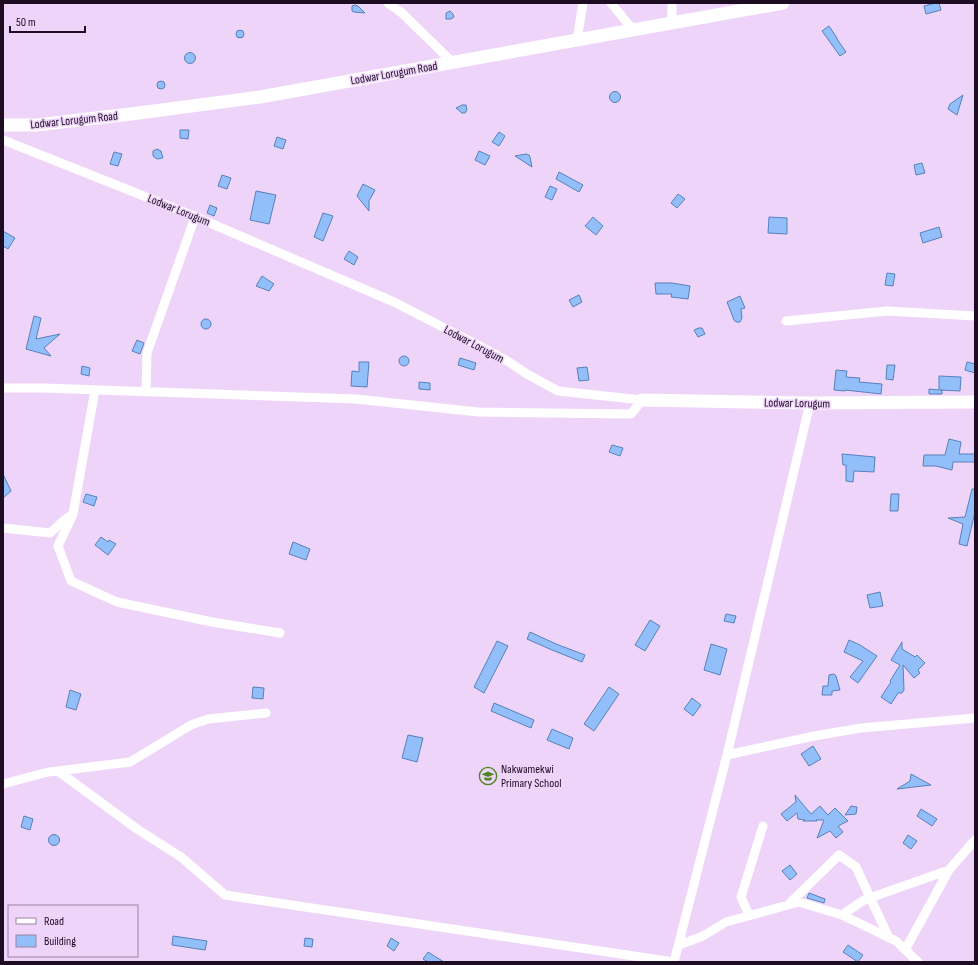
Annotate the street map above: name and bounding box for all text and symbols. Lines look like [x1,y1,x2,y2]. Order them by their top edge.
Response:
scale bar [10,8,85,34]
text: 50 m [16,15,36,30]
street label: Lodwar Lorugum Road [349,58,439,89]
street label: Lodwar Lorugum Road [30,108,119,133]
street label: Lodwar Lorugum [145,191,213,230]
street label: Lodwar Lorugum [441,322,507,367]
street label: Lodwar Lorugum [764,395,830,412]
place label: Nakwamekwi Primary School [501,762,561,791]
school or university icon: Nakwamekwi Primary School [478,766,498,786]
legend [8,905,138,957]
text: Road [44,914,64,929]
text: Building [44,934,76,949]

